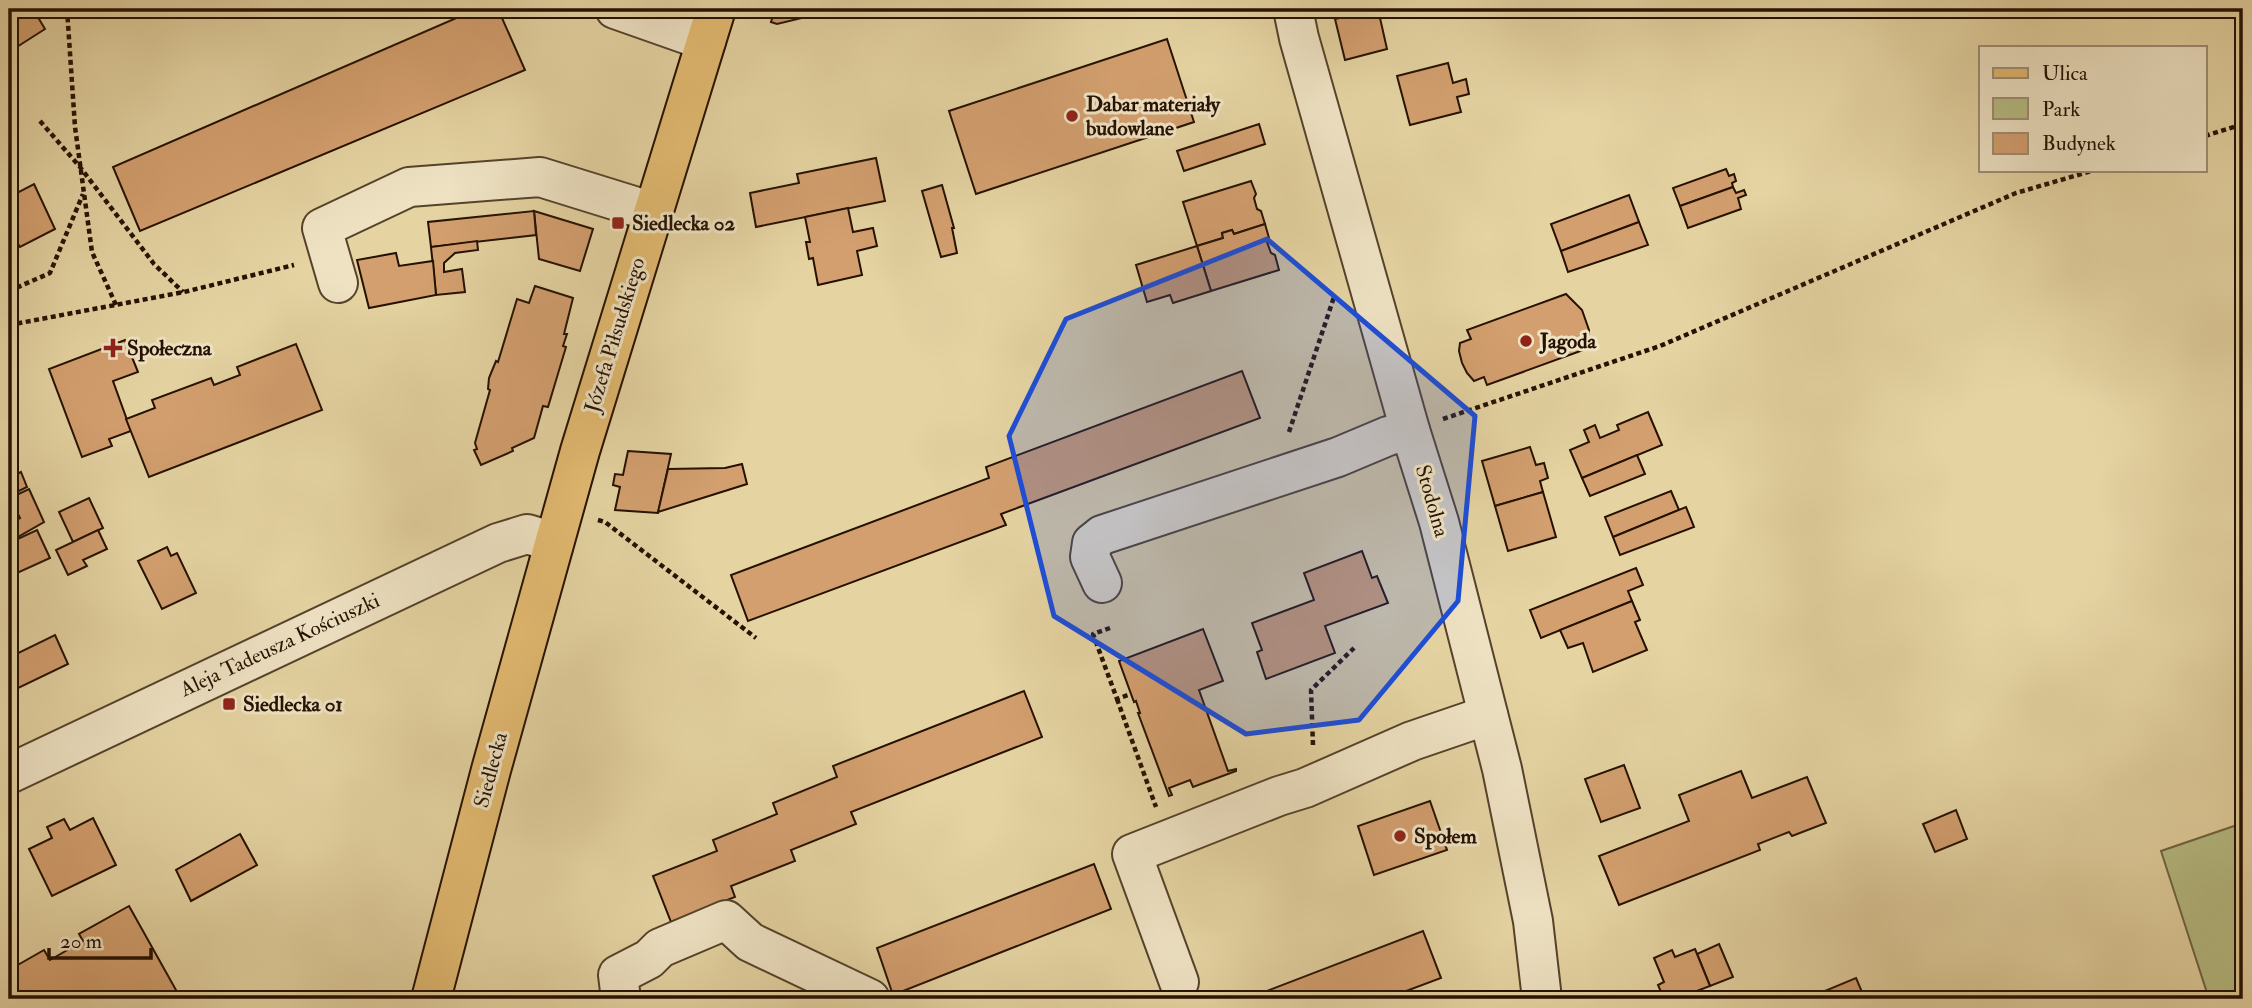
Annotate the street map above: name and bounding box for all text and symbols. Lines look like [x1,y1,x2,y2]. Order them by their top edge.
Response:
legend [1979,46,2206,172]
text: Ulica [2042,60,2088,87]
place label: Dabar materiały budowlane [1085,91,1221,142]
text: Park [2042,96,2080,123]
marker: Dabar materiały budowlane [1064,108,1080,124]
text: Budynek [2042,130,2116,157]
place label: Siedlecka 02 [632,210,735,237]
marker: Siedlecka 02 [610,215,626,231]
street label: Józefa Piłsudskiego [578,254,651,417]
place label: Jagoda [1539,328,1597,355]
marker: Jagoda [1518,333,1534,349]
place label: Społeczna [127,335,213,362]
marker: Społeczna [105,340,121,356]
street label: Stodolna [1409,462,1455,541]
street label: Aleja Tadeusza Kościuszki [175,587,384,704]
place label: Siedlecka 01 [243,691,343,718]
marker: Siedlecka 01 [221,696,237,712]
street label: Siedlecka [468,729,514,811]
place label: Społem [1414,823,1477,850]
marker: Społem [1392,828,1408,844]
scale bar [49,917,150,961]
text: 20 m [60,928,102,955]

